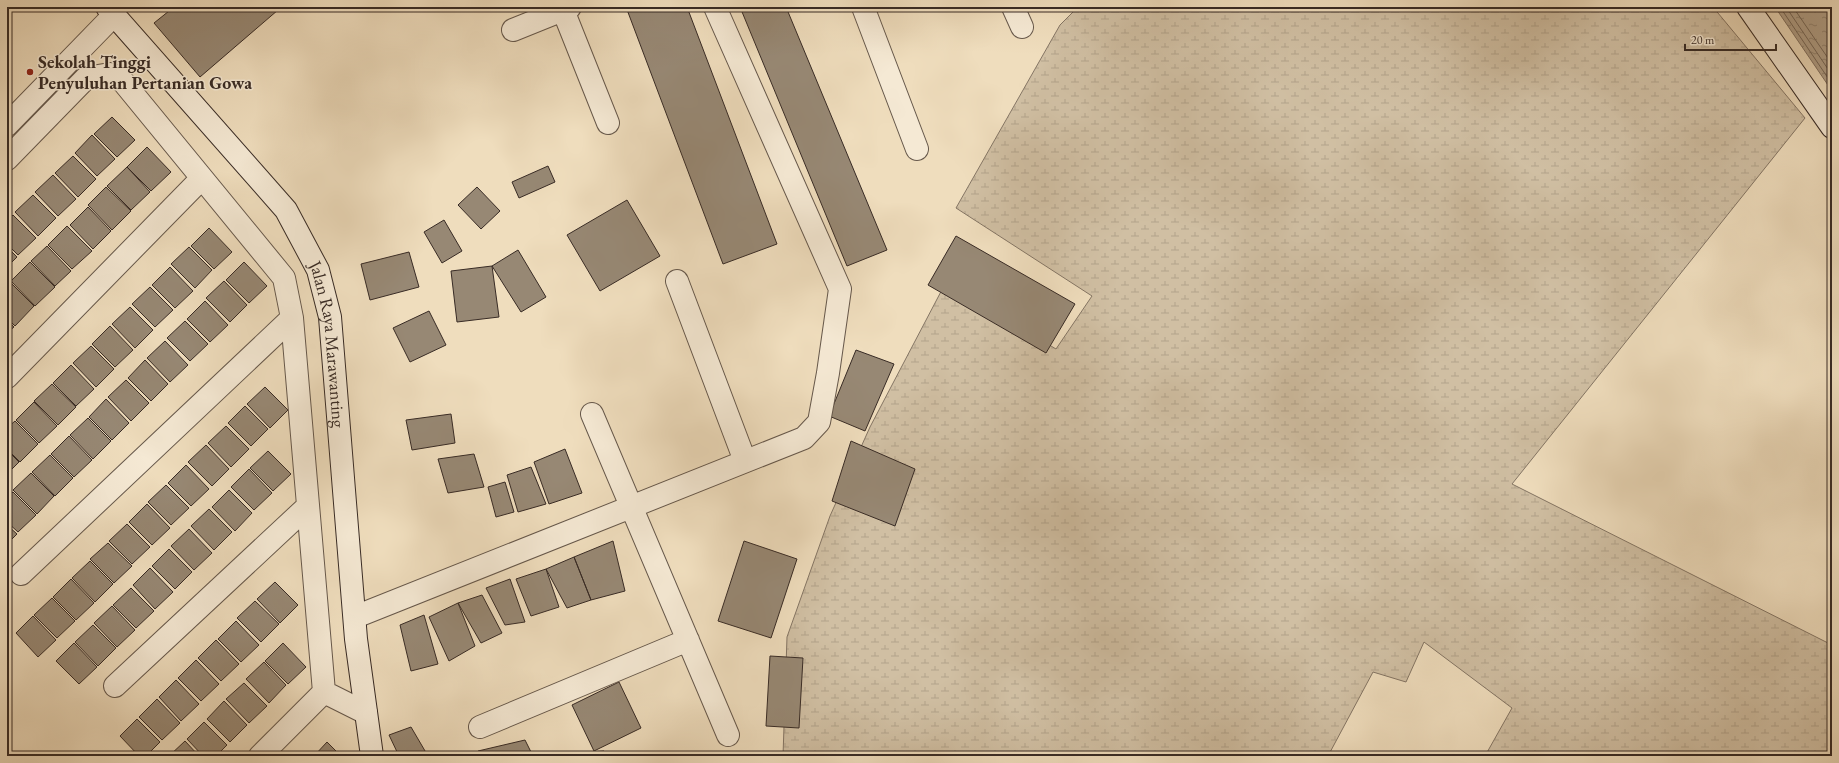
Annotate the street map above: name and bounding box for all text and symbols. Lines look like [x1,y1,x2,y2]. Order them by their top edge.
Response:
scale bar [1685,26,1776,52]
text: 20 m [1691,32,1715,48]
place label: Sekolah Tinggi Penyuluhan Pertanian Gowa [38,50,252,94]
marker: Sekolah Tinggi Penyuluhan Pertanian Gowa [25,67,35,77]
street label: Jalan Raya Marawanting [303,255,351,429]

